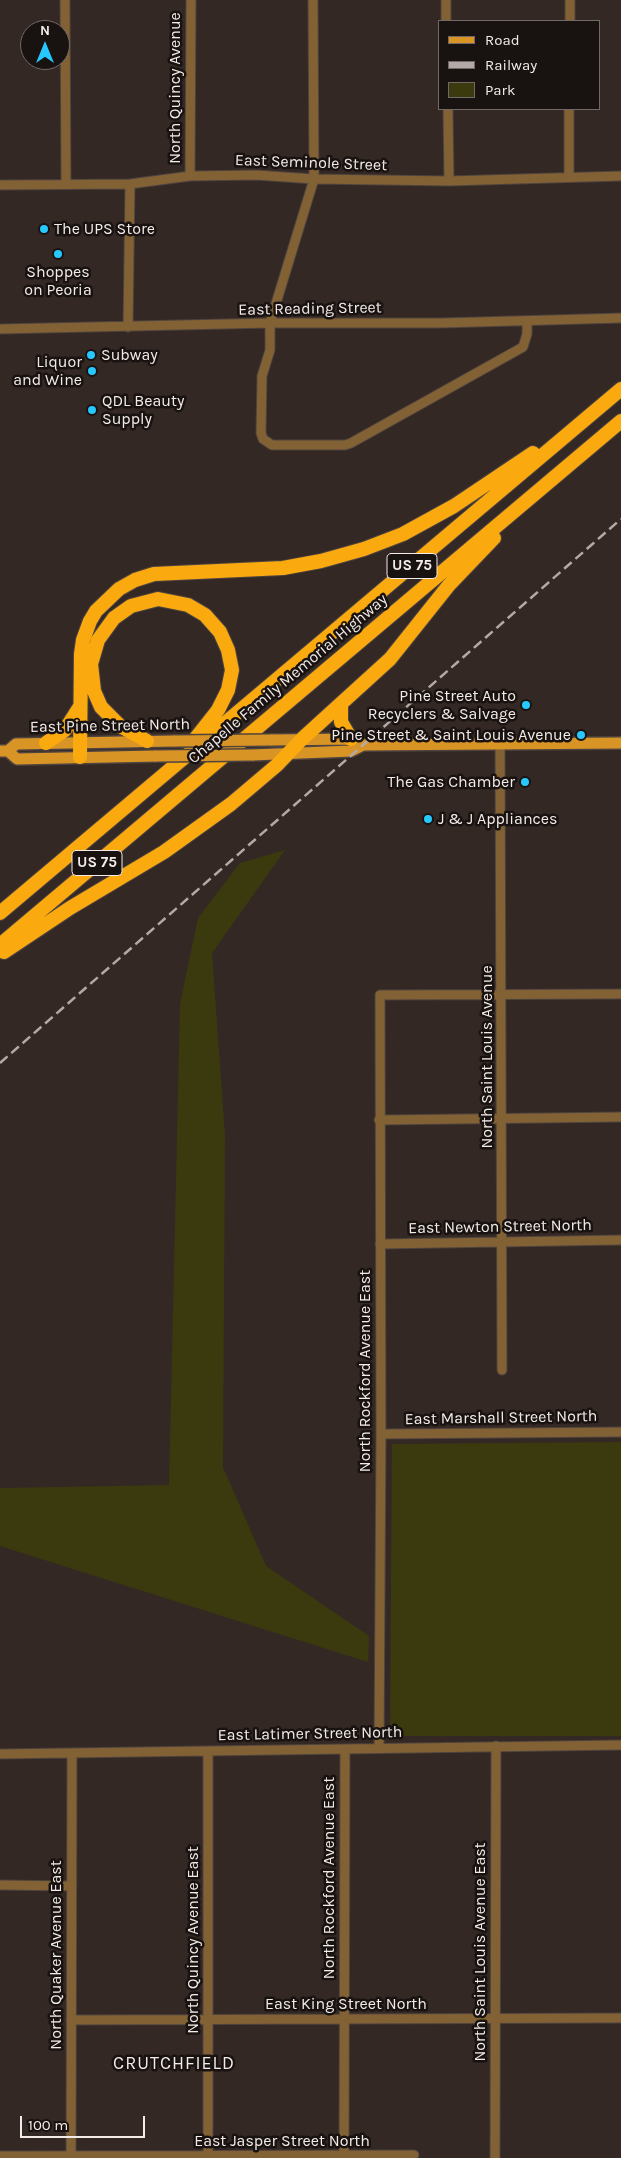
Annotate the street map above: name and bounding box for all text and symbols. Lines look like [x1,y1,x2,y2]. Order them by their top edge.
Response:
street label: North Quincy Avenue [165,12,185,164]
north arrow [20,20,70,70]
legend [438,20,601,110]
text: N [40,22,50,39]
text: Road [485,31,520,49]
text: Railway [485,56,537,74]
text: Park [485,81,515,99]
street label: East Seminole Street [234,151,388,175]
place label: The UPS Store [54,219,155,239]
marker: The UPS Store [38,223,50,235]
marker: Shoppes on Peoria [52,248,64,260]
place label: Shoppes on Peoria [24,262,92,300]
street label: East Reading Street [238,298,382,320]
place label: Subway [101,345,158,365]
marker: Subway [85,349,97,361]
place label: Liquor and Wine [13,352,82,390]
marker: Liquor and Wine [86,365,98,377]
place label: QDL Beauty Supply [102,391,184,429]
marker: QDL Beauty Supply [86,404,98,416]
road number: US 75 [387,554,437,578]
street label: Chapelle Family Memorial Highway [184,590,392,768]
place label: Pine Street Auto Recyclers & Salvage [368,686,516,724]
marker: Pine Street Auto Recyclers & Salvage [520,699,532,711]
street label: East Pine Street North [30,715,190,737]
place label: Pine Street & Saint Louis Avenue [331,725,571,745]
marker: Pine Street & Saint Louis Avenue [575,729,587,741]
place label: The Gas Chamber [387,772,515,792]
marker: The Gas Chamber [519,776,531,788]
place label: J & J Appliances [438,809,557,829]
marker: J & J Appliances [422,813,434,825]
road number: US 75 [72,850,122,876]
street label: North Saint Louis Avenue [477,965,497,1149]
street label: East Newton Street North [408,1216,592,1238]
street label: North Rockford Avenue East [355,1270,375,1472]
street label: East Marshall Street North [405,1407,597,1429]
street label: East Latimer Street North [217,1723,403,1745]
street label: North Rockford Avenue East [319,1777,339,1979]
street label: North Saint Louis Avenue East [470,1842,490,2062]
street label: North Quincy Avenue East [183,1846,203,2034]
street label: North Quaker Avenue East [46,1860,66,2050]
street label: East King Street North [265,1994,427,2014]
district label: CRUTCHFIELD [112,2053,236,2075]
scale bar [22,2106,148,2138]
text: 100 m [28,2116,68,2134]
street label: East Jasper Street North [194,2131,370,2151]

